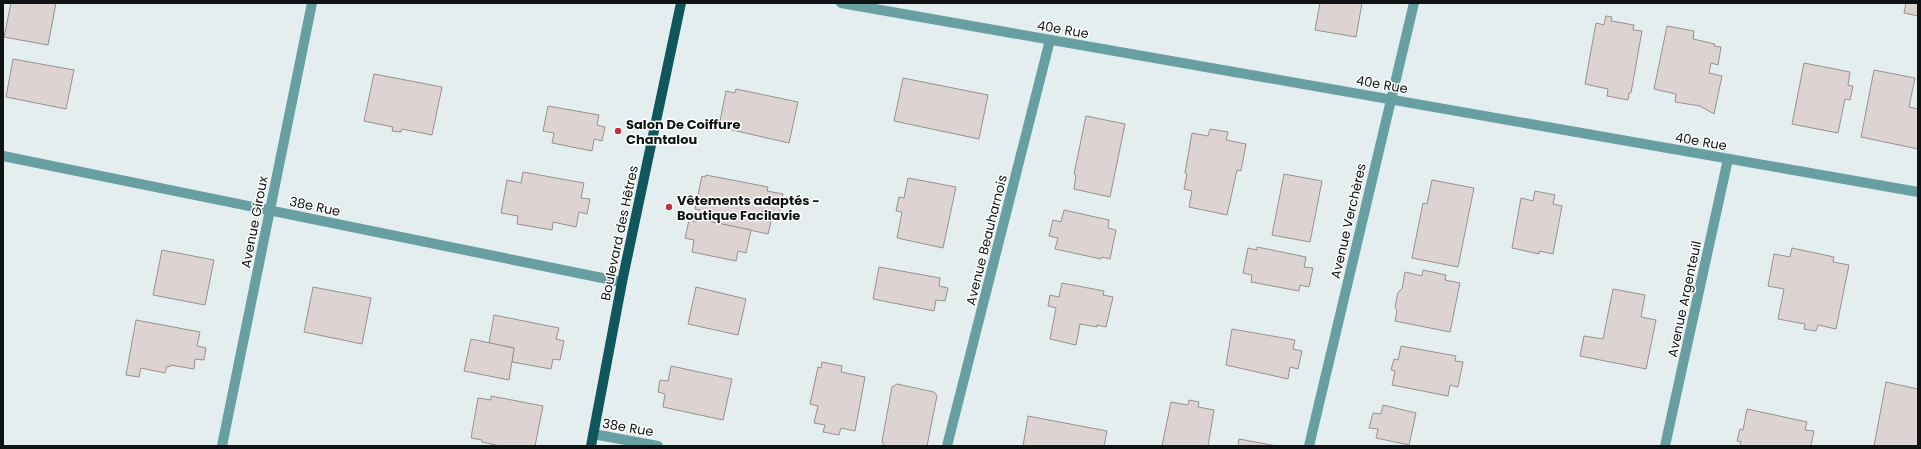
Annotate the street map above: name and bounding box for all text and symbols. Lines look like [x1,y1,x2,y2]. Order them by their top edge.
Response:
street label: 40e Rue [1036,16,1090,43]
street label: 40e Rue [1355,71,1409,98]
place label: Salon De Coiffure Chantalou [626,115,740,149]
marker: Salon De Coiffure Chantalou [613,126,623,136]
street label: 40e Rue [1674,128,1728,155]
street label: Avenue Verchères [1326,161,1371,281]
street label: Boulevard des Hêtres [596,164,643,302]
street label: Avenue Beauharnois [961,173,1012,307]
street label: Avenue Giroux [236,174,273,270]
place label: Vêtements adaptés - Boutique Facilavie [677,191,820,225]
street label: 38e Rue [288,192,342,221]
marker: Vêtements adaptés - Boutique Facilavie [664,202,674,212]
street label: Avenue Argenteuil [1663,239,1706,359]
street label: 38e Rue [601,414,655,441]

